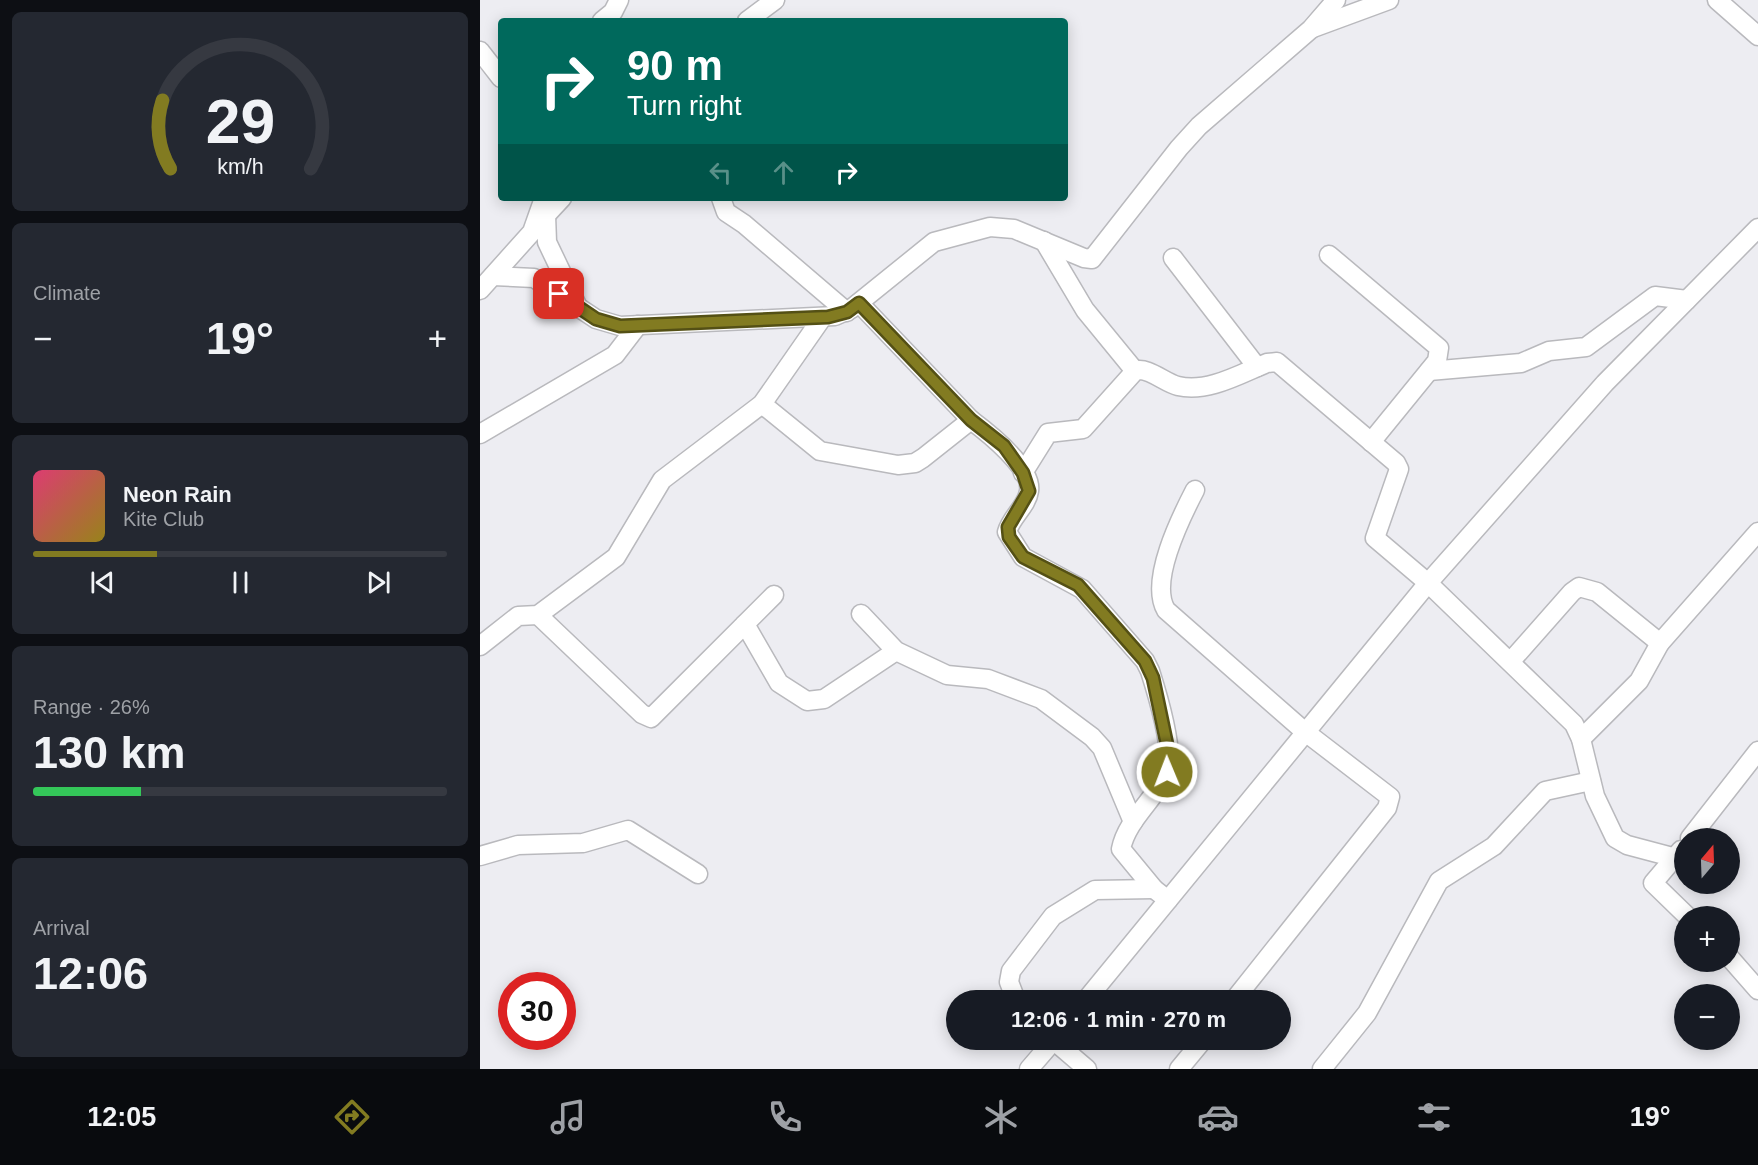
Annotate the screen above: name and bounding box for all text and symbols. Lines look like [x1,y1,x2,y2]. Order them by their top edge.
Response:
icon: right [528,42,606,120]
text: 90 m [627,42,723,89]
text: 29 [205,87,275,156]
text: Turn right [627,91,742,121]
text: km/h [217,155,263,179]
icon: left [704,156,737,189]
icon: ahead [767,156,800,189]
icon: right [830,156,863,189]
pin [533,268,584,319]
icon: arrive [542,277,575,310]
text: Climate [33,282,101,304]
text: 19° [206,313,274,364]
text: − [33,320,52,357]
text: + [428,320,447,357]
text: Neon Rain [123,482,232,507]
text: Kite Club [123,508,204,530]
icon: previous [86,566,119,599]
icon: pause [224,566,257,599]
icon: next [362,566,395,599]
text: Range · 26% [33,696,150,718]
text: 130 km [33,727,186,778]
position arrow [1135,740,1199,804]
north arrow [1674,828,1740,894]
map controls [1674,828,1740,1050]
button: + [1674,906,1740,972]
text: Arrival [33,917,90,939]
text: 12:06 [33,948,148,999]
speed limit sign: 30 [498,972,576,1050]
button: − [1674,984,1740,1050]
text: 12:06 · 1 min · 270 m [1011,1007,1226,1032]
icon: directions [331,1096,373,1138]
icon: music [547,1096,589,1138]
icon: phone [764,1096,806,1138]
icon: climate [980,1096,1022,1138]
icon: car [1197,1096,1239,1138]
icon: filters [1413,1096,1455,1138]
text: 12:05 [87,1102,156,1132]
text: 19° [1630,1102,1671,1132]

